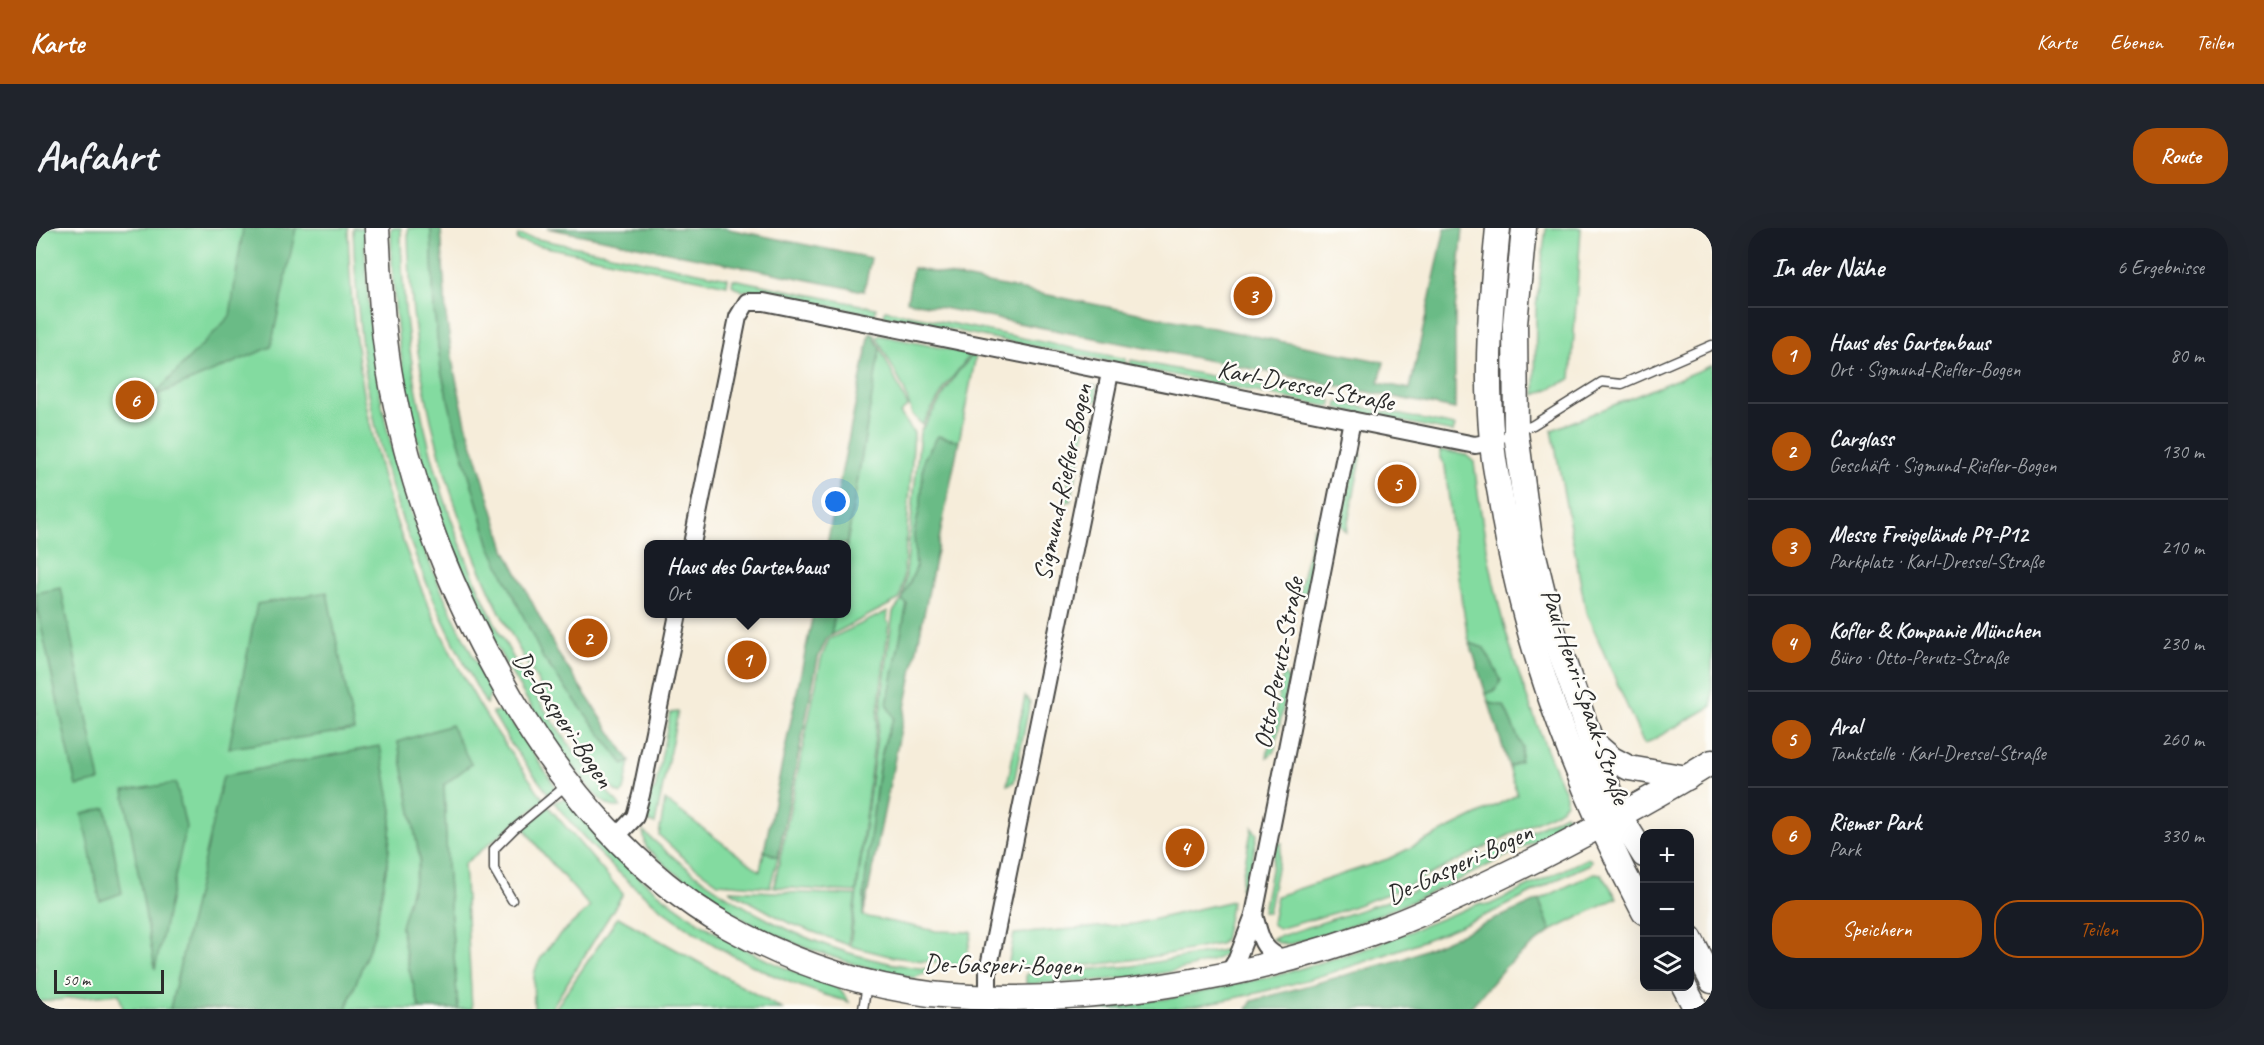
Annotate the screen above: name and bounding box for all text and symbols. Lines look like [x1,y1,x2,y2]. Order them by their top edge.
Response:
text: Karte [30,25,84,60]
text: Karte [2037,29,2077,55]
text: Ebenen [2110,29,2163,55]
text: Teilen [2196,29,2234,55]
button: Route [2133,128,2228,184]
text: Anfahrt [36,130,156,183]
text: In der Nähe [1772,251,1884,284]
text: 6 Ergebnisse [2117,255,2204,280]
pin: 3 [1234,274,1272,318]
text: Haus des Gartenbaus [1829,329,1990,357]
text: 1 [1787,343,1796,368]
text: 80 m [2170,343,2204,368]
street label: Karl-Dressel-Straße [1215,352,1399,419]
text: Ort · Sigmund-Riefler-Bogen [1829,357,2021,382]
pin: 6 [116,378,154,423]
street label: Sigmund-Riefler-Bogen [1025,380,1100,584]
text: Carglass [1829,425,1894,453]
text: 2 [1787,439,1796,464]
text: 130 m [2161,439,2204,464]
text: Geschäft · Sigmund-Riefler-Bogen [1829,453,2056,478]
pin: 5 [1378,462,1416,506]
your location [821,487,850,516]
text: Messe Freigelände P9-P12 [1829,521,2028,549]
text: 3 [1787,535,1796,560]
text: 210 m [2161,535,2204,560]
popup [644,540,851,618]
text: Parkplatz · Karl-Dressel-Straße [1829,549,2044,574]
text: Haus des Gartenbaus [667,553,828,581]
street label: Otto-Perutz-Straße [1246,572,1312,752]
text: Ort [667,581,691,606]
street label: Paul-Henri-Spaak-Straße [1533,584,1639,811]
pin: 2 [568,616,608,660]
text: Kofler & Kompanie München [1829,617,2040,645]
text: 4 [1787,631,1796,656]
text: 230 m [2161,631,2204,656]
pin: 1 [728,638,766,682]
street label: De-Gasperi-Bogen [506,644,622,794]
text: Büro · Otto-Perutz-Straße [1829,645,2008,670]
text: Aral [1829,713,1862,741]
text: 5 [1787,727,1796,752]
text: 260 m [2161,727,2204,752]
text: Tankstelle · Karl-Dressel-Straße [1829,741,2046,766]
text: Riemer Park [1829,809,1921,837]
street label: De-Gasperi-Bogen [1381,815,1538,912]
text: 6 [1787,823,1796,848]
text: 330 m [2161,823,2204,848]
pin: 4 [1166,826,1204,870]
map controls [1640,829,1694,991]
button: + [1640,829,1694,883]
text: Park [1829,837,1861,862]
button: − [1640,883,1694,937]
button: Speichern [1772,900,1982,958]
button: Teilen [1994,900,2204,958]
button: layers [1640,937,1694,991]
street label: De-Gasperi-Bogen [924,947,1083,982]
scale bar [54,967,164,994]
text: 50 m [63,970,90,990]

